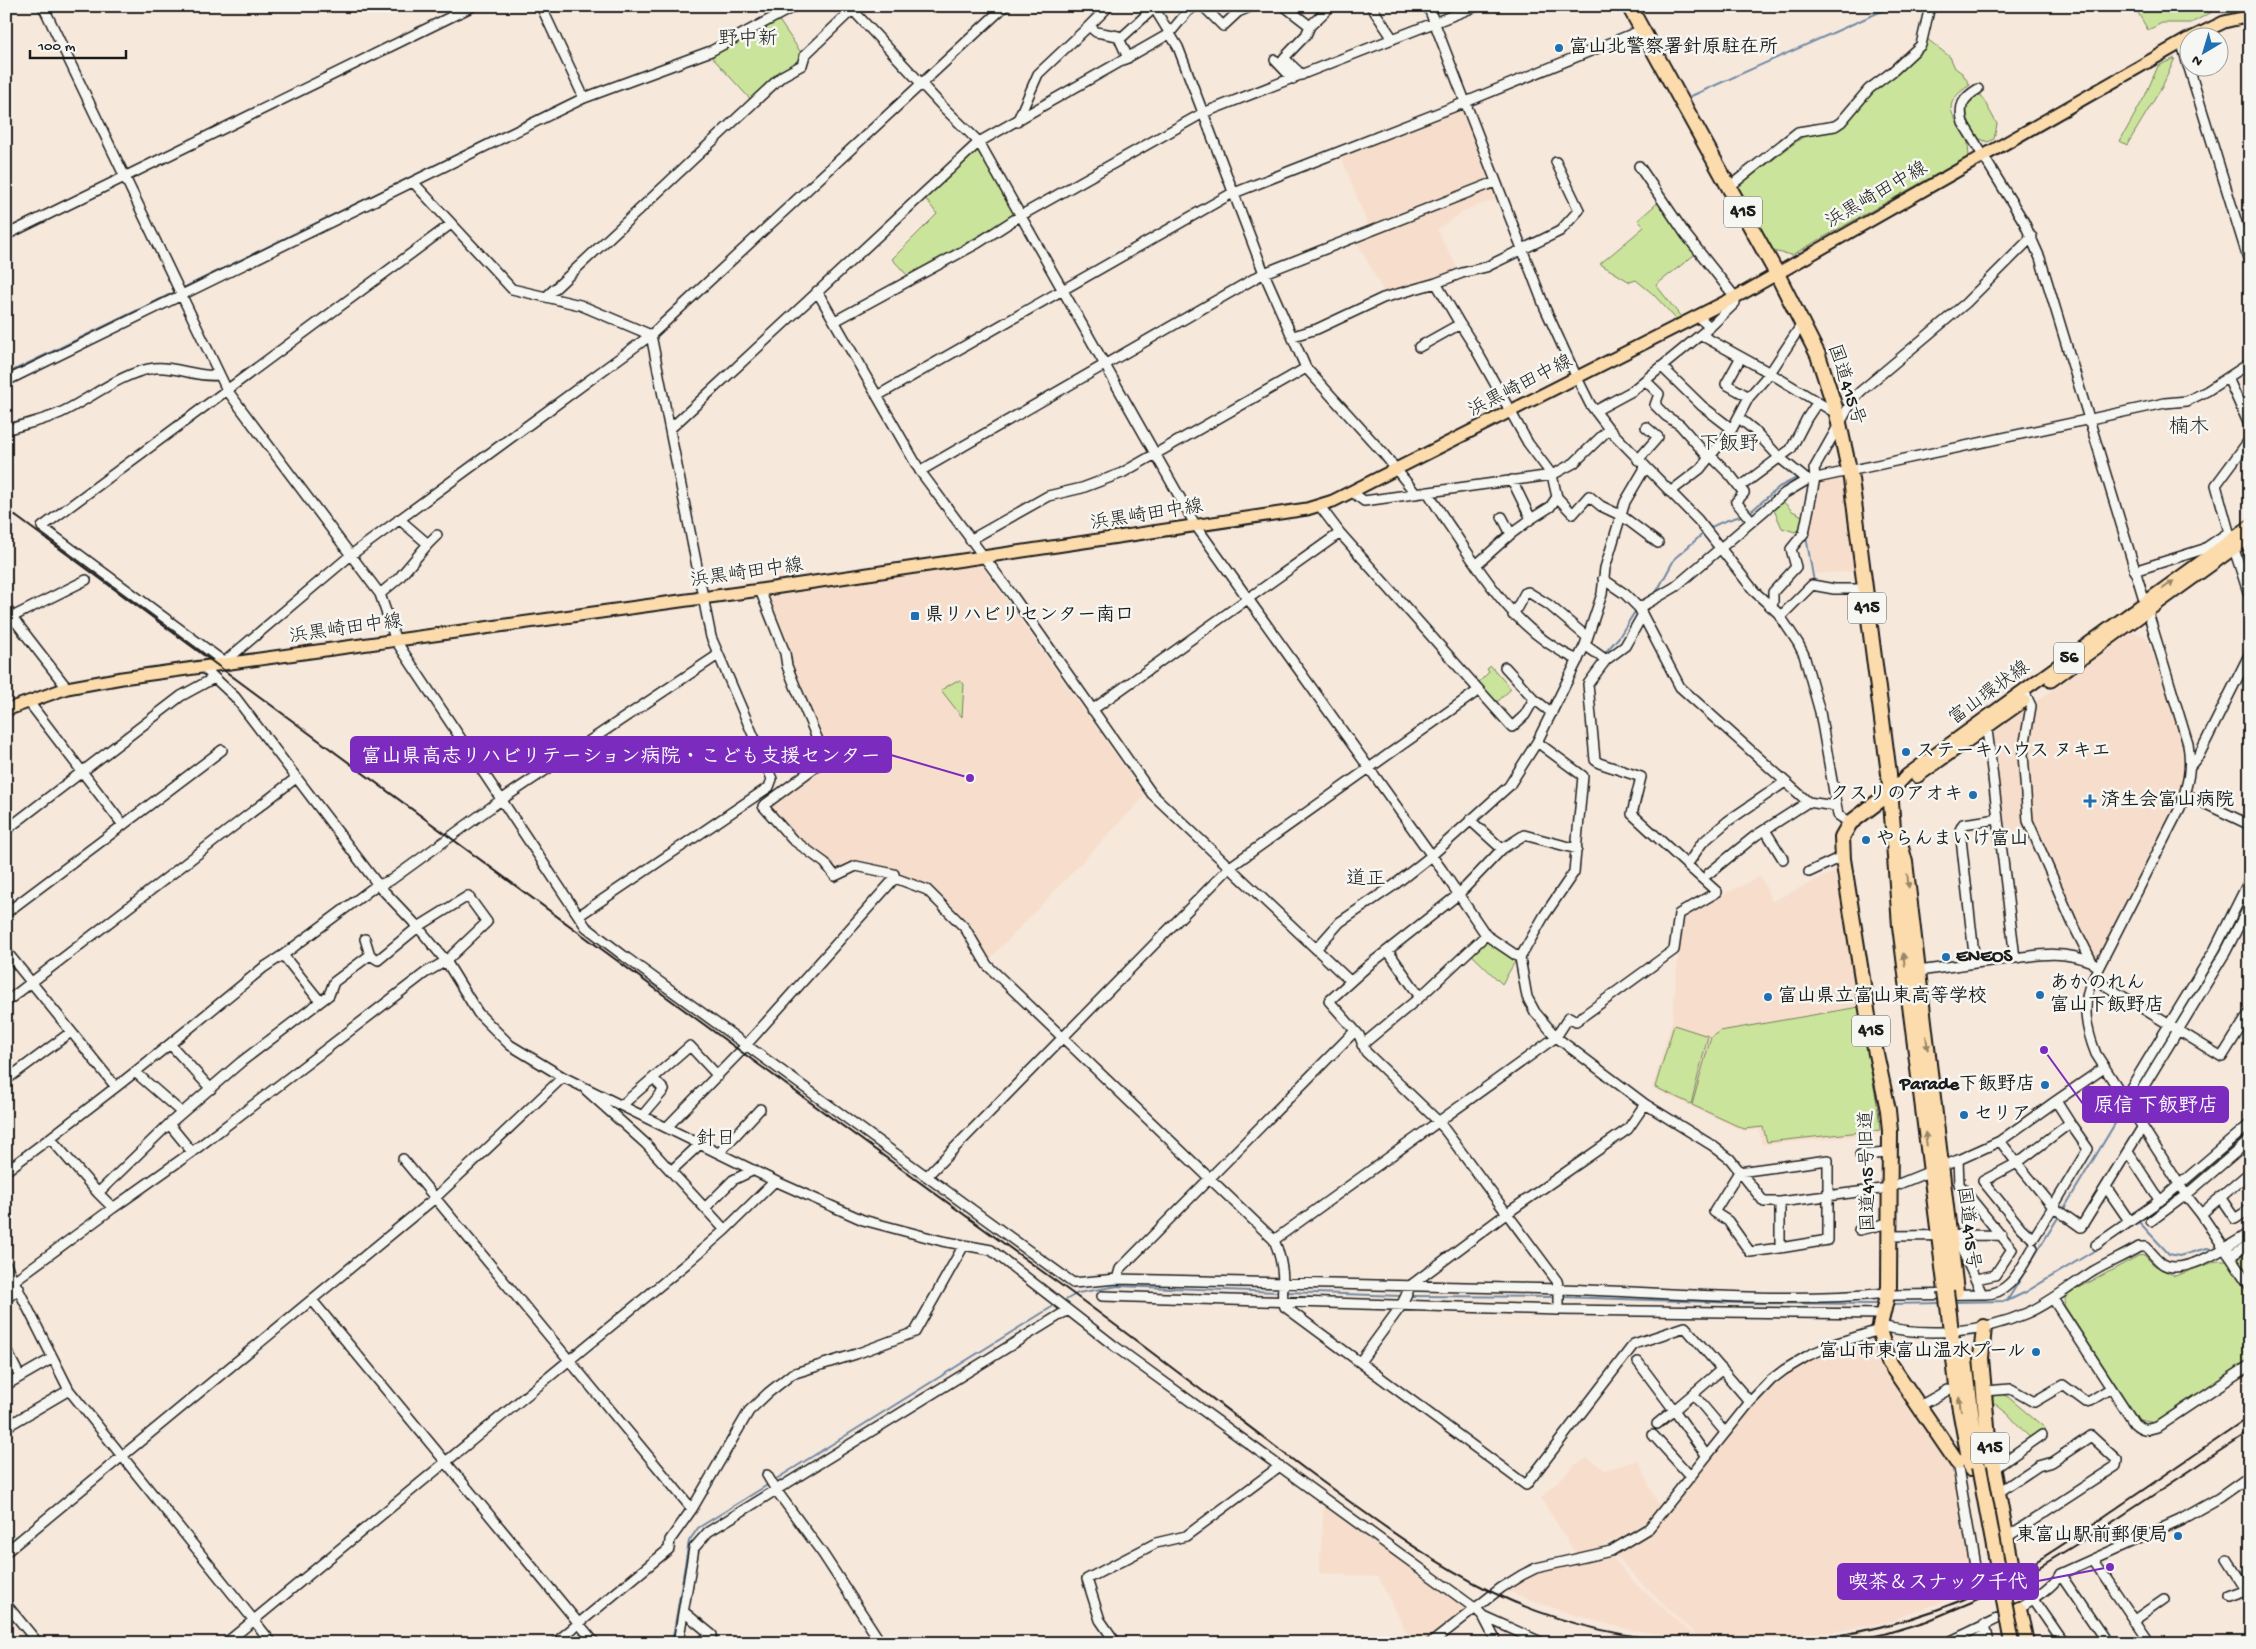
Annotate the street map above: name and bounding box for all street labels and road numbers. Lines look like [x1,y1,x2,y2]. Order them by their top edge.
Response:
street label: 浜黒崎田中線 [1821,157,1932,234]
road number: 415 [1724,196,1762,228]
street label: 国道415号 [1821,341,1870,428]
street label: 浜黒崎田中線 [1465,350,1577,423]
street label: 浜黒崎田中線 [1089,495,1205,536]
street label: 浜黒崎田中線 [689,554,805,593]
road number: 415 [1848,592,1886,624]
street label: 浜黒崎田中線 [288,610,404,649]
road number: 56 [2054,642,2084,674]
street label: 富山環状線 [1944,656,2035,731]
road number: 415 [1852,1016,1890,1046]
street label: 国道415号旧道 [1855,1110,1882,1232]
street label: 国道415号 [1950,1185,1985,1271]
road number: 415 [1971,1432,2009,1464]

